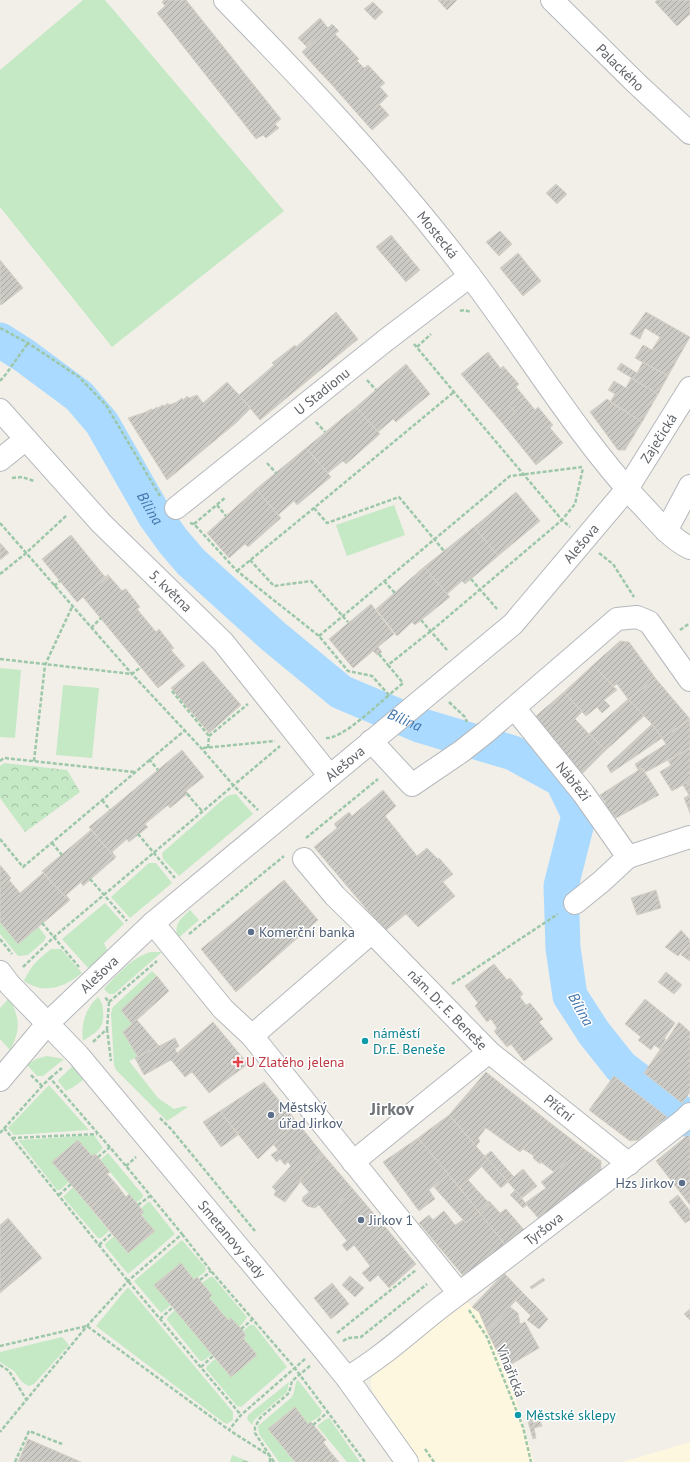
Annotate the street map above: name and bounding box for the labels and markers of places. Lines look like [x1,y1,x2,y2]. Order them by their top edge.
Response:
place label: Komerční banka [259,923,355,941]
marker: Komerční banka [246,927,256,937]
place label: náměstí Dr.E. Beneše [373,1024,445,1058]
marker: náměstí Dr.E. Beneše [360,1036,370,1046]
place label: U Zlatého jelena [246,1053,345,1071]
marker: U Zlatého jelena [233,1057,243,1067]
place label: Městský úřad Jirkov [279,1098,343,1132]
marker: Městský úřad Jirkov [266,1110,276,1120]
place label: Hzs Jirkov [615,1174,674,1192]
marker: Hzs Jirkov [677,1178,687,1188]
place label: Jirkov 1 [368,1211,413,1229]
marker: Jirkov 1 [356,1215,366,1225]
place label: Městské sklepy [526,1406,616,1424]
marker: Městské sklepy [513,1410,523,1420]

